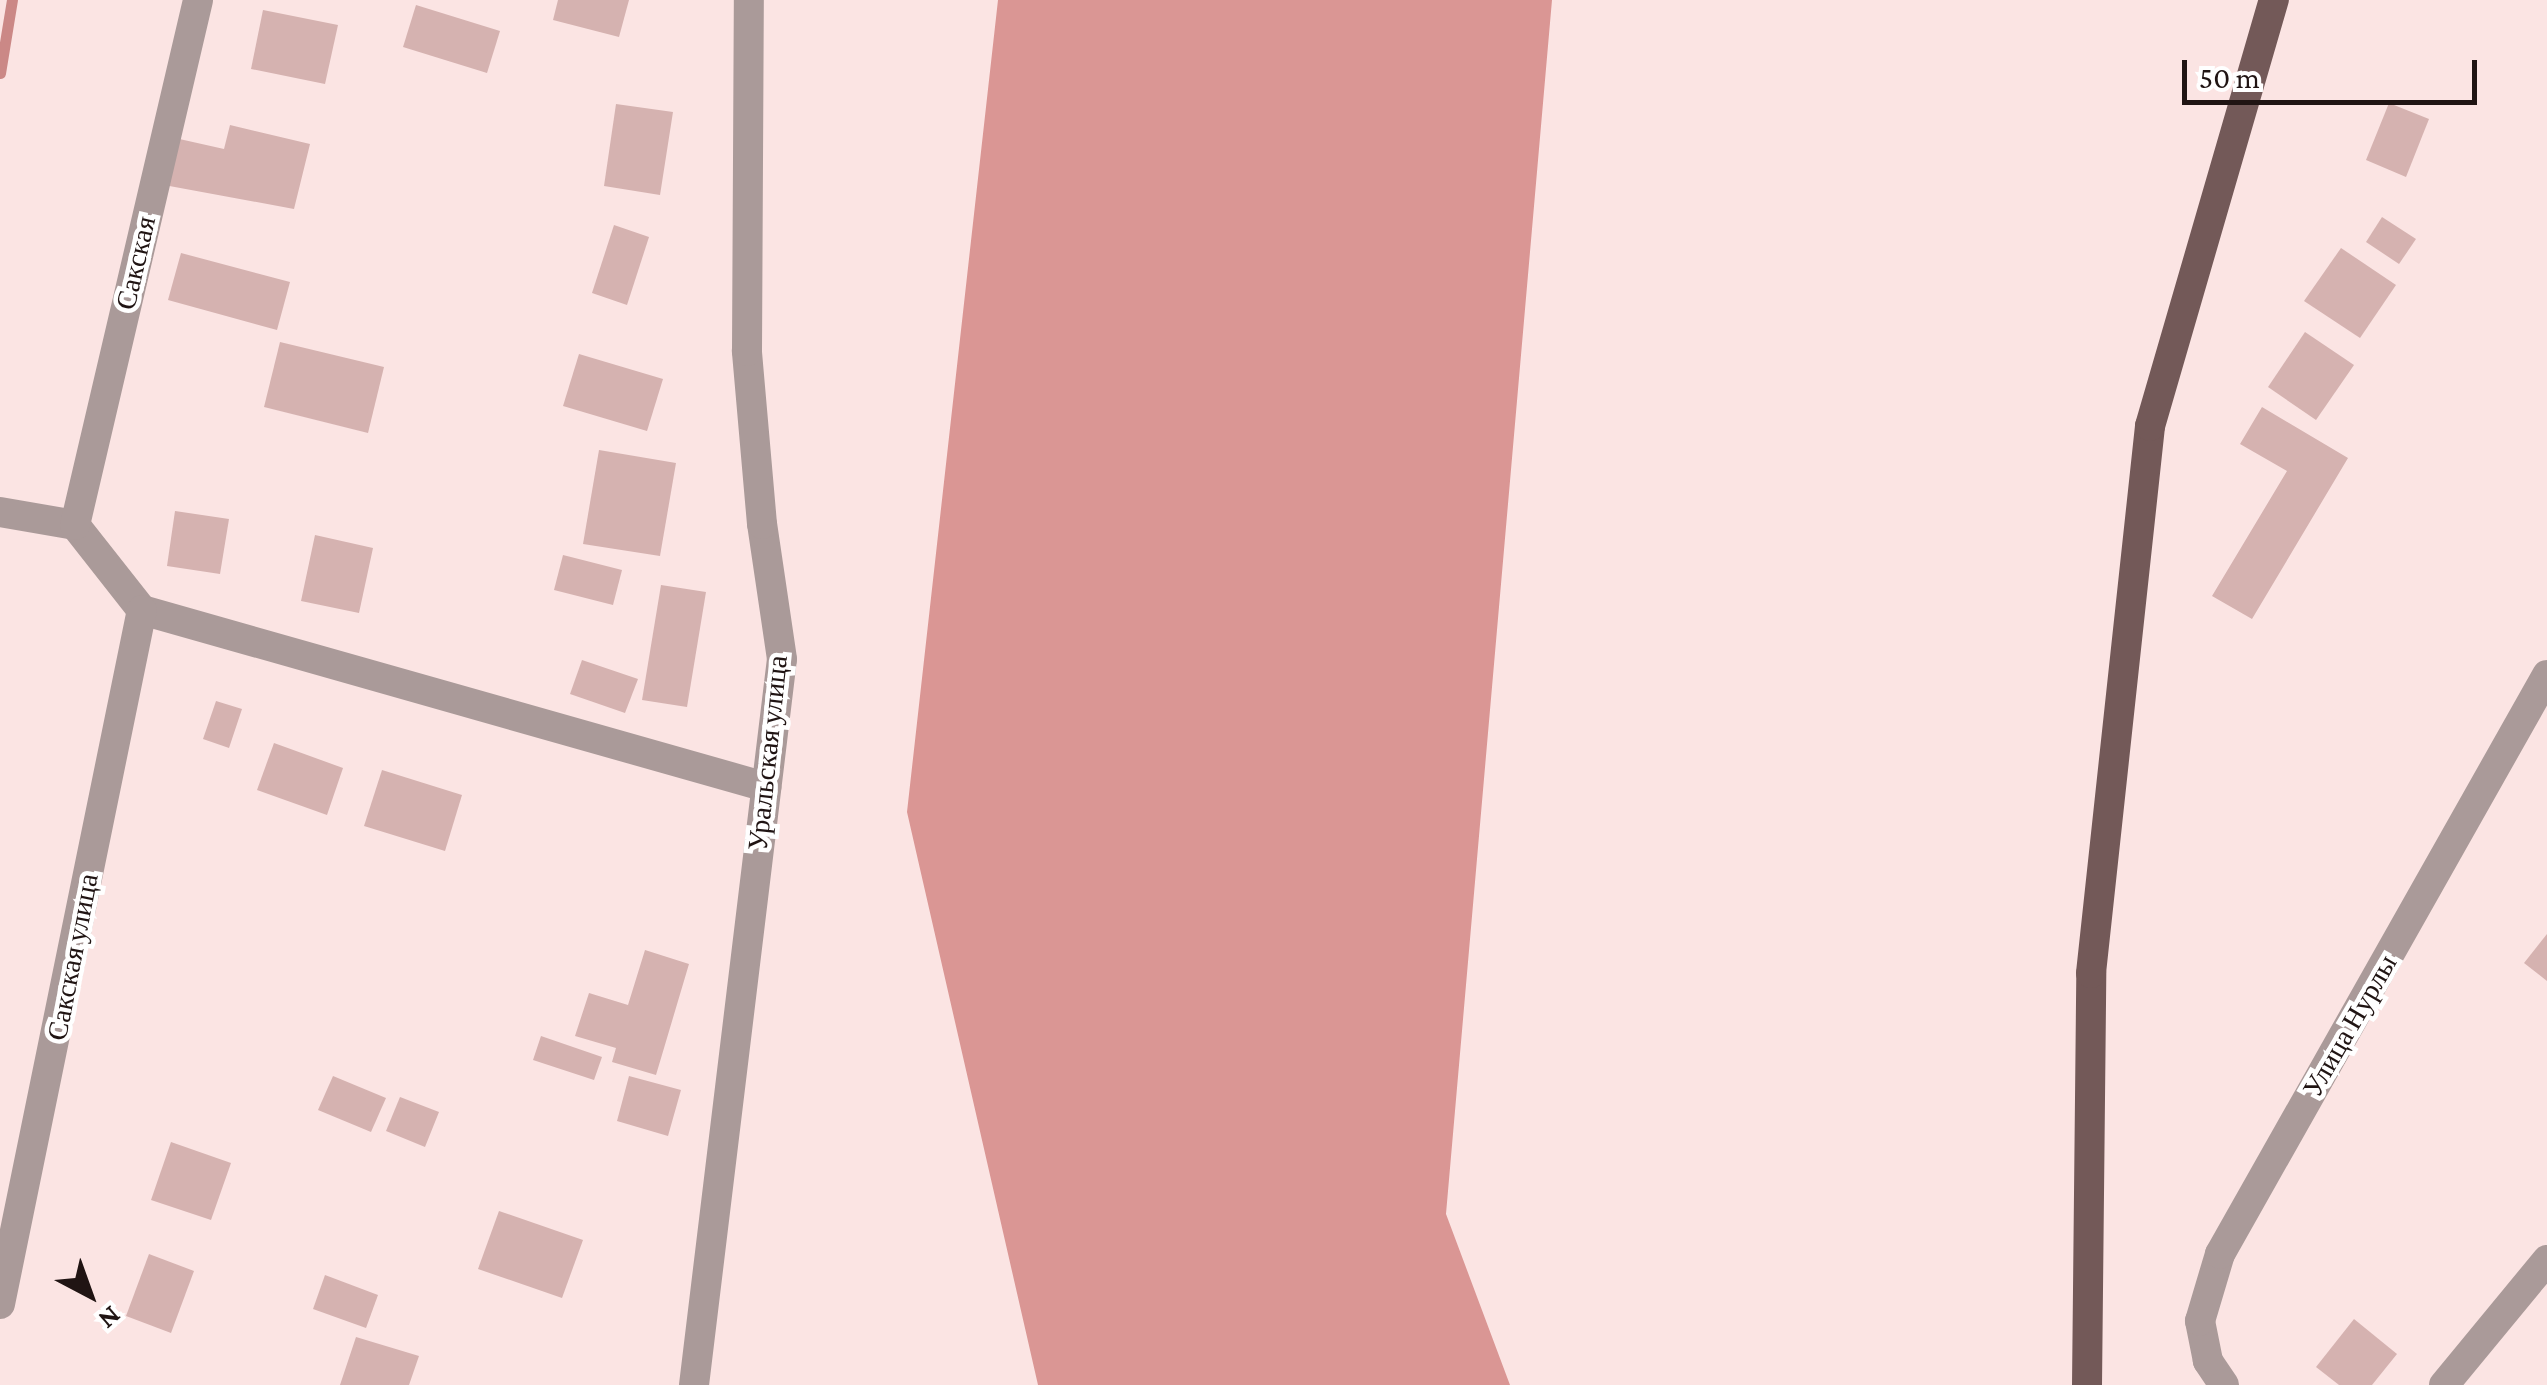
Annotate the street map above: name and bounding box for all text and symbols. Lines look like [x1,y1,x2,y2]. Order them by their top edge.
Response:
scale bar [2187,40,2482,102]
text: 50 m [2199,61,2260,94]
street label: Сакская [109,213,163,313]
street label: Уральская улица [741,654,795,852]
street label: Сакская улица [40,871,106,1043]
street label: Улица Нурлы [2296,949,2404,1103]
north arrow [40,1245,140,1345]
text: N [93,1300,127,1336]

